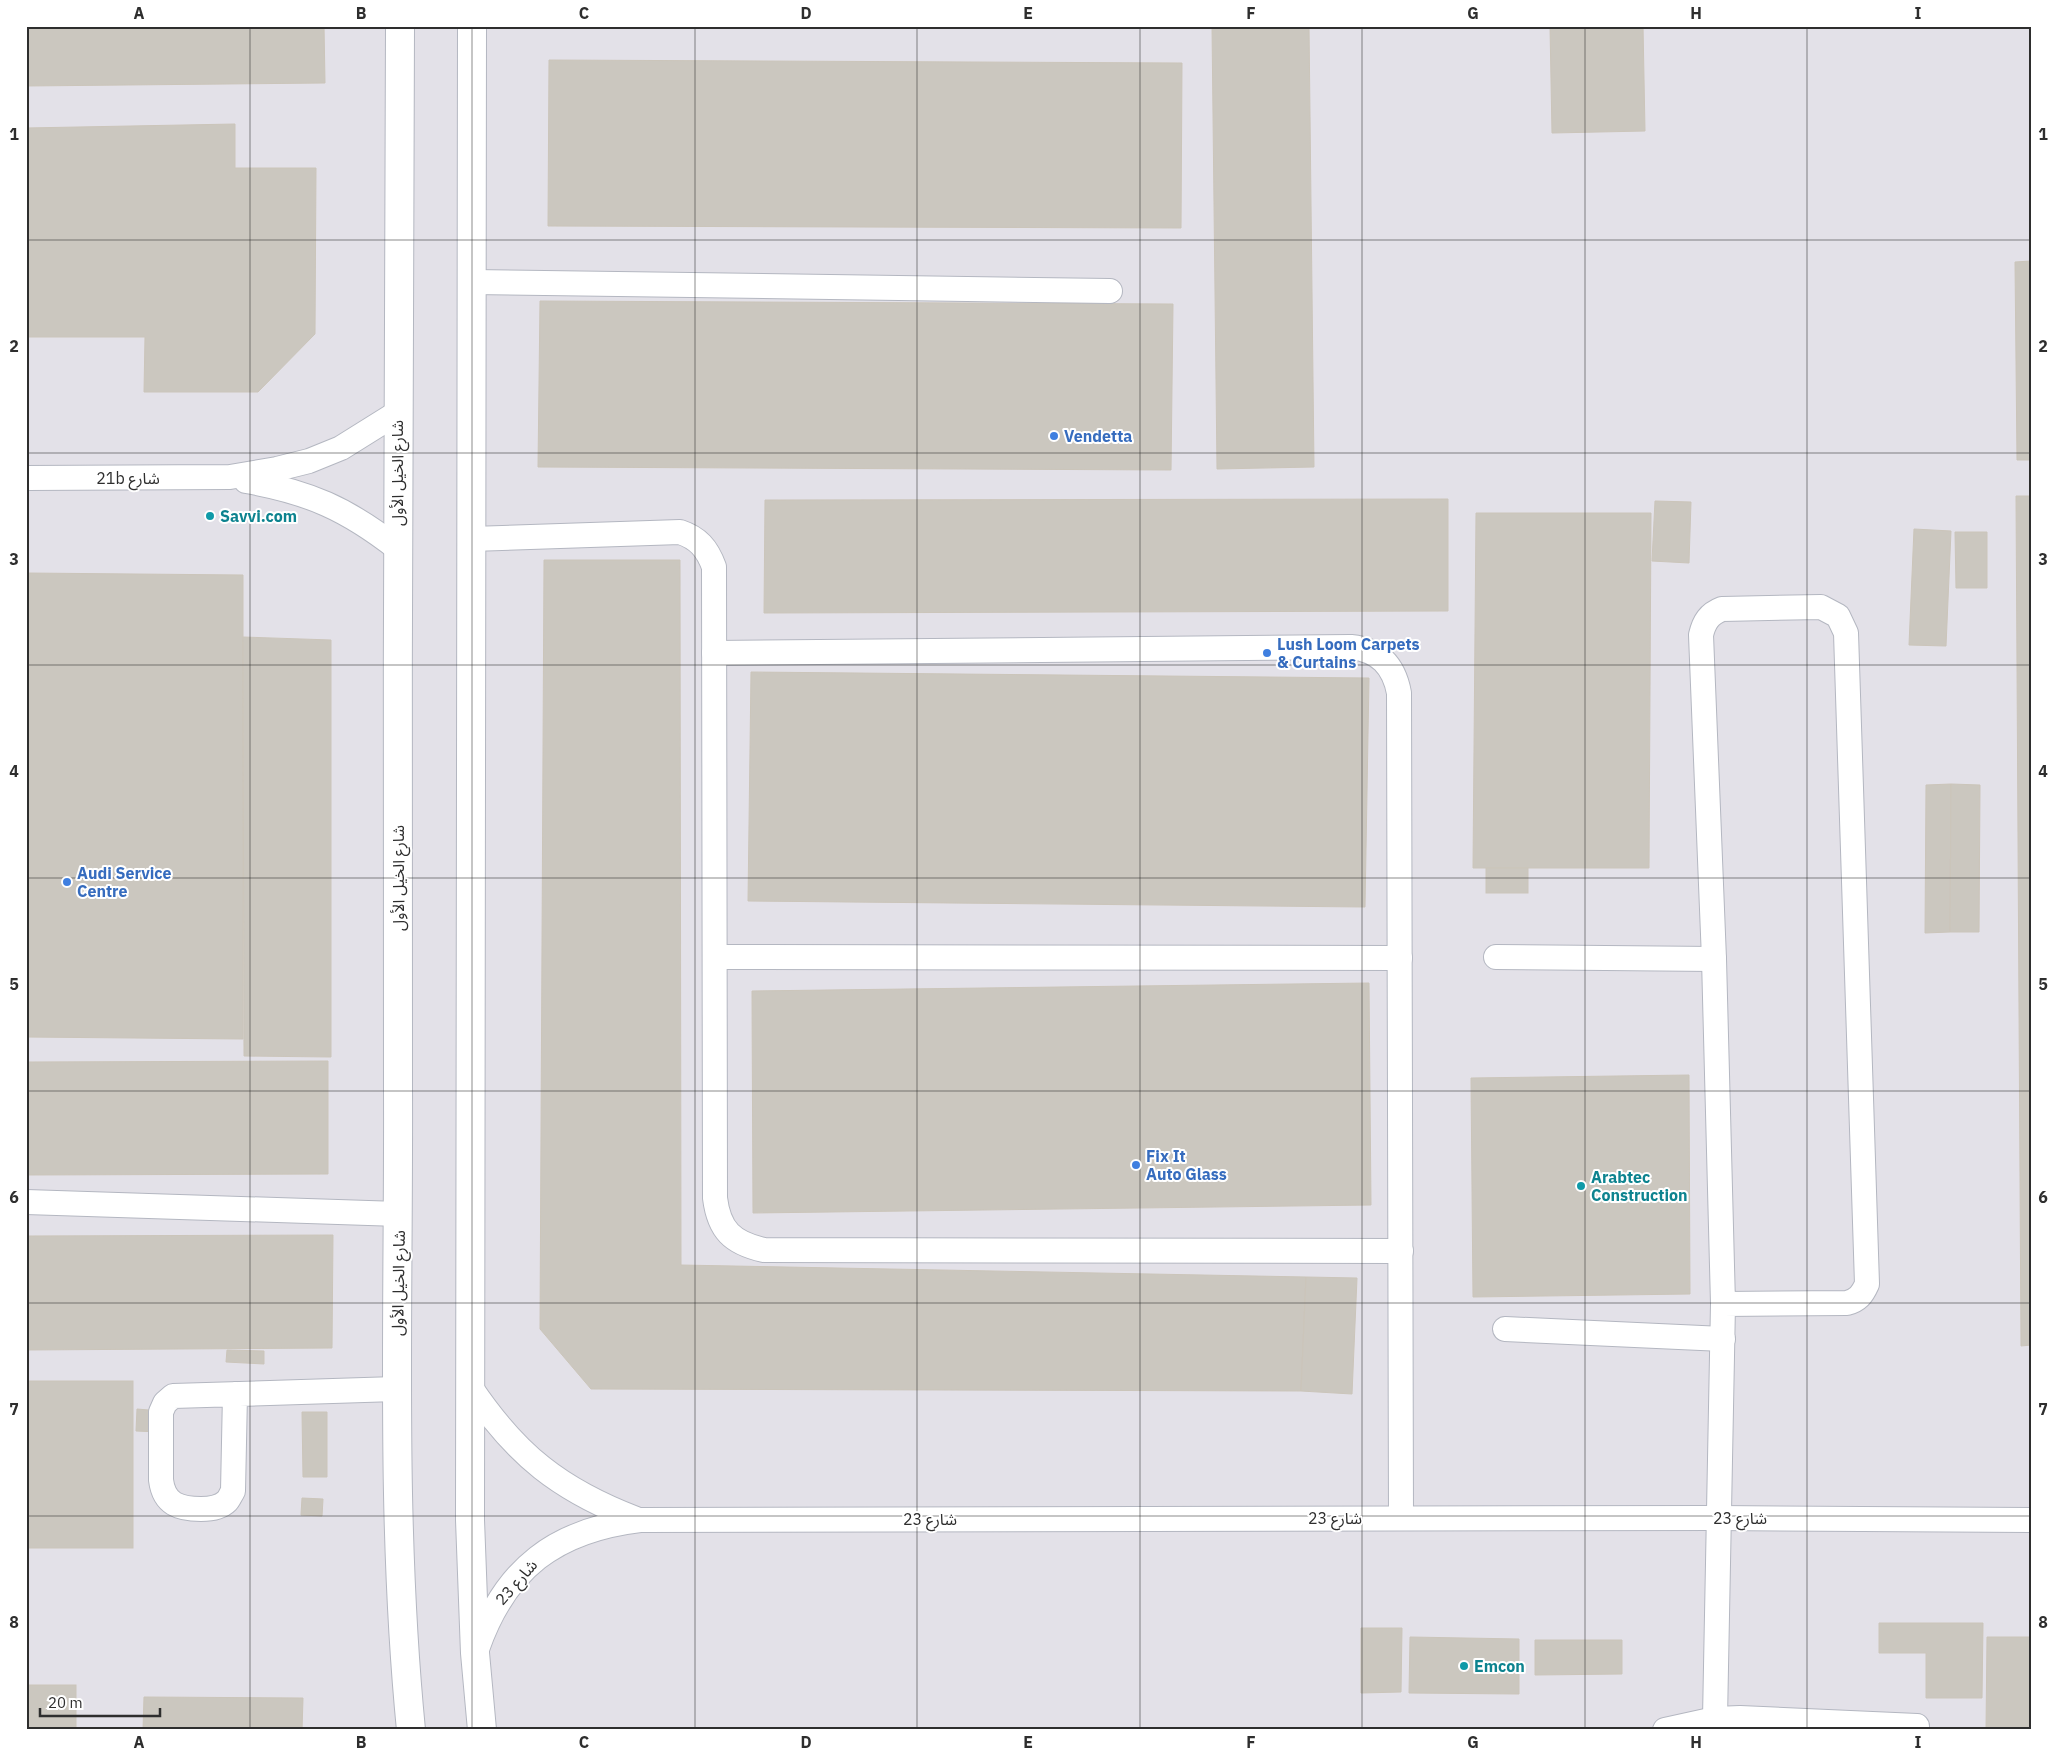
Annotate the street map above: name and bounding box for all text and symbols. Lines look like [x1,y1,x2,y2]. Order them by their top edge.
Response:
text: A [134,3,145,23]
text: B [356,3,367,23]
text: C [579,3,589,23]
text: D [800,3,812,23]
text: E [1023,3,1033,23]
text: F [1246,3,1256,23]
text: G [1467,3,1479,23]
text: H [1690,3,1702,23]
text: I [1915,3,1922,23]
text: 1 [9,124,19,144]
text: 1 [2038,124,2048,144]
text: 2 [9,336,19,356]
text: 2 [2038,336,2048,356]
street label: شارع الخيل الأول [387,420,410,526]
place label: Vendetta [1064,426,1132,446]
marker: Vendetta [1048,430,1060,442]
street label: 21b شارع [96,468,160,491]
place label: Savvi.com [220,506,297,526]
marker: Savvi.com [204,510,216,522]
text: 3 [9,549,19,569]
text: 3 [2038,549,2048,569]
place label: Lush Loom Carpets & Curtains [1277,634,1420,672]
marker: Lush Loom Carpets & Curtains [1261,647,1273,659]
text: 4 [9,761,19,781]
text: 4 [2038,761,2048,781]
street label: شارع الخيل الأول [388,825,411,931]
place label: Audi Service Centre [77,863,172,901]
marker: Audi Service Centre [61,876,73,888]
text: 5 [9,974,19,994]
text: 5 [2038,974,2048,994]
place label: Fix It Auto Glass [1146,1146,1227,1184]
marker: Fix It Auto Glass [1130,1159,1142,1171]
place label: Arabtec Construction [1591,1167,1688,1205]
marker: Arabtec Construction [1575,1180,1587,1192]
text: 6 [9,1187,19,1207]
text: 6 [2038,1187,2048,1207]
street label: شارع الخيل الأول [387,1230,412,1336]
text: 7 [9,1399,19,1419]
text: 7 [2038,1399,2048,1419]
street label: شارع 23 [1308,1508,1362,1531]
street label: شارع 23 [1713,1508,1767,1531]
street label: شارع 23 [903,1509,957,1532]
street label: شارع 23 [491,1555,544,1611]
text: 8 [9,1612,19,1632]
text: 8 [2038,1612,2048,1632]
place label: Emcon [1474,1656,1525,1676]
marker: Emcon [1458,1660,1470,1672]
scale bar [40,1686,160,1718]
text: 20 m [48,1693,83,1712]
text: A [134,1732,145,1752]
text: B [356,1732,367,1752]
text: C [579,1732,589,1752]
text: D [800,1732,812,1752]
text: E [1023,1732,1033,1752]
text: F [1246,1732,1256,1752]
text: G [1467,1732,1479,1752]
text: H [1690,1732,1702,1752]
text: I [1915,1732,1922,1752]

